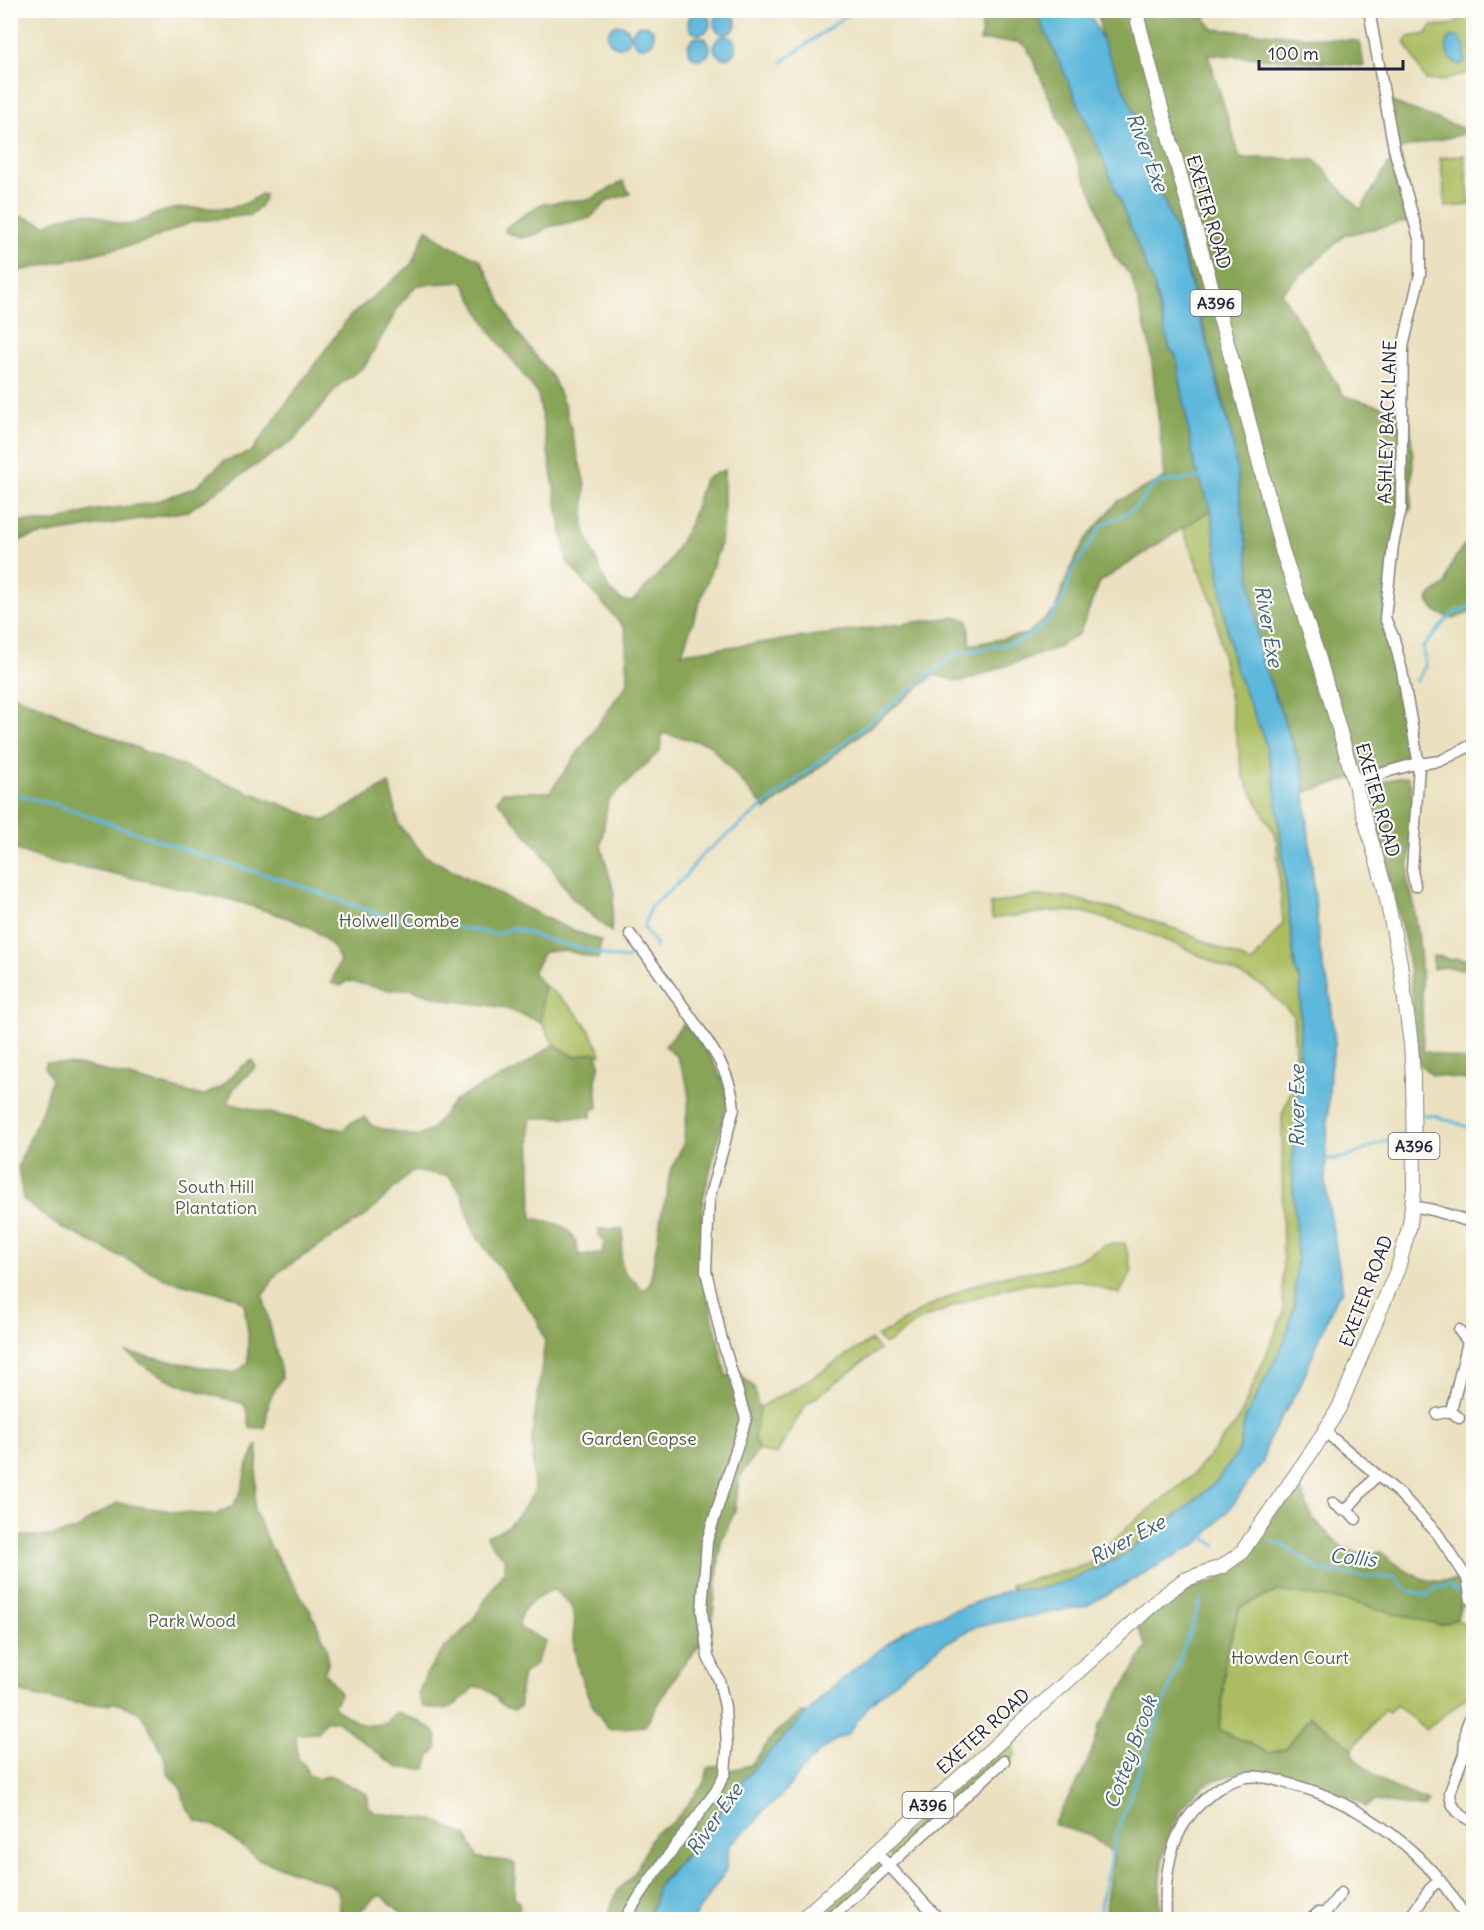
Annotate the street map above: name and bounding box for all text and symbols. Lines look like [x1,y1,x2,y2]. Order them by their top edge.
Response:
scale bar [1259,33,1403,71]
text: 100 m [1268,42,1319,65]
water label: River Exe [1122,109,1175,196]
street label: EXETER ROAD [1182,152,1236,272]
road number: A396 [1190,290,1242,316]
street label: ASHLEY BACK LANE [1373,340,1401,504]
water label: River Exe [1250,583,1289,670]
street label: EXETER ROAD [1351,740,1405,860]
park label: Holwell Combe [339,909,459,932]
water label: River Exe [1284,1064,1309,1147]
road number: A396 [1388,1133,1440,1159]
park label: South Hill Plantation [175,1175,257,1219]
street label: EXETER ROAD [1334,1232,1398,1350]
park label: Garden Copse [581,1427,697,1450]
water label: River Exe [1085,1508,1170,1569]
water label: Collis [1328,1542,1379,1572]
park label: Park Wood [148,1609,236,1632]
park label: Howden Court [1231,1646,1349,1669]
street label: EXETER ROAD [932,1683,1034,1779]
water label: Cottey Brook [1098,1691,1163,1812]
water label: River Exe [680,1777,749,1860]
road number: A396 [902,1792,954,1818]

